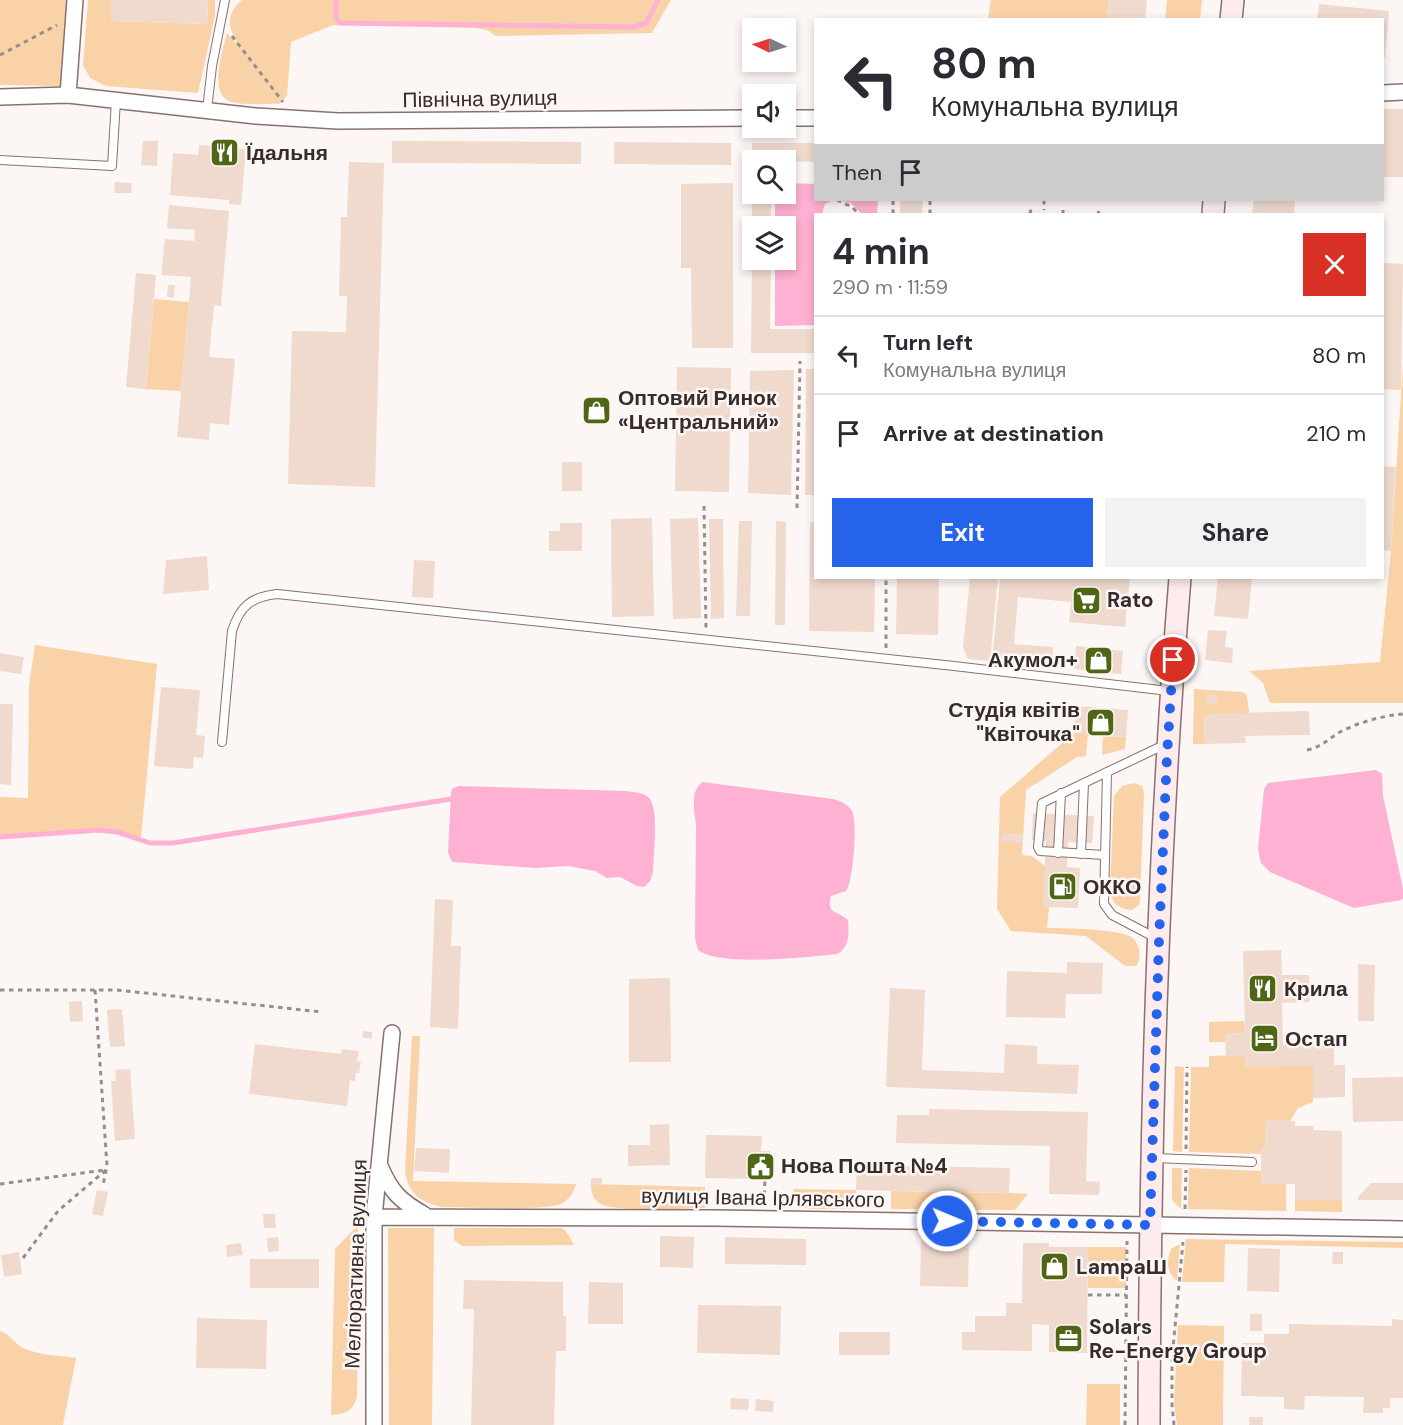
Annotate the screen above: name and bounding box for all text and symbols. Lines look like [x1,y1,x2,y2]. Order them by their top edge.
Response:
north arrow [742,18,796,72]
map controls [742,18,796,270]
text: 80 m [931,36,1037,91]
icon: left [832,42,910,120]
street label: Північна вулиця [402,84,558,114]
button: sound [742,84,796,138]
text: Комунальна вулиця [931,89,1179,124]
restaurant icon: Їдальня [209,137,241,169]
place label: Їдальня [245,139,328,167]
button: search [742,150,796,204]
icon: arrive [894,156,927,189]
text: Then [832,158,882,187]
button: layers [742,216,796,270]
text: 4 min [832,228,930,275]
button: close [1303,233,1366,296]
text: 290 m · 11:59 [832,274,948,300]
text: Turn left [883,328,973,357]
icon: left [832,339,865,372]
text: 80 m [1312,341,1366,370]
text: Комунальна вулиця [883,357,1066,383]
place label: Оптовий Ринок «Центральний» [618,384,779,436]
shop icon: Оптовий Ринок «Центральний» [581,394,613,426]
icon: arrive [832,417,865,450]
text: Arrive at destination [883,419,1104,448]
text: 210 m [1306,419,1366,448]
button: Exit [832,498,1093,567]
button: Share [1105,498,1366,567]
supermarket icon: Rato [1070,584,1102,616]
place label: Rato [1107,586,1154,614]
pin [1147,634,1198,685]
icon: arrive [1156,643,1189,676]
shop icon: Акумол+ [1083,644,1115,676]
place label: Акумол+ [988,646,1078,674]
place label: Студія квітів "Квіточка" [948,696,1080,748]
shop icon: Студія квітів "Квіточка" [1085,706,1117,738]
fuel station icon: ОККО [1046,871,1078,903]
place label: ОККО [1083,873,1141,901]
restaurant icon: Крила [1247,973,1279,1005]
place label: Крила [1284,975,1348,1003]
hotel icon: Остап [1248,1023,1280,1055]
place label: Остап [1285,1025,1348,1053]
public building icon: Нова Пошта №4 [744,1150,776,1182]
place label: Нова Пошта №4 [781,1152,948,1180]
street label: Меліоративна вулиця [338,1159,374,1369]
street label: вулиця Івана Ірлявського [641,1182,885,1214]
position arrow [915,1189,979,1253]
shop icon: LampaШ [1039,1251,1071,1283]
place label: LampaШ [1076,1253,1167,1281]
place label: Solars Re-Energy Group [1089,1313,1267,1365]
office icon: Solars Re-Energy Group [1052,1323,1084,1355]

